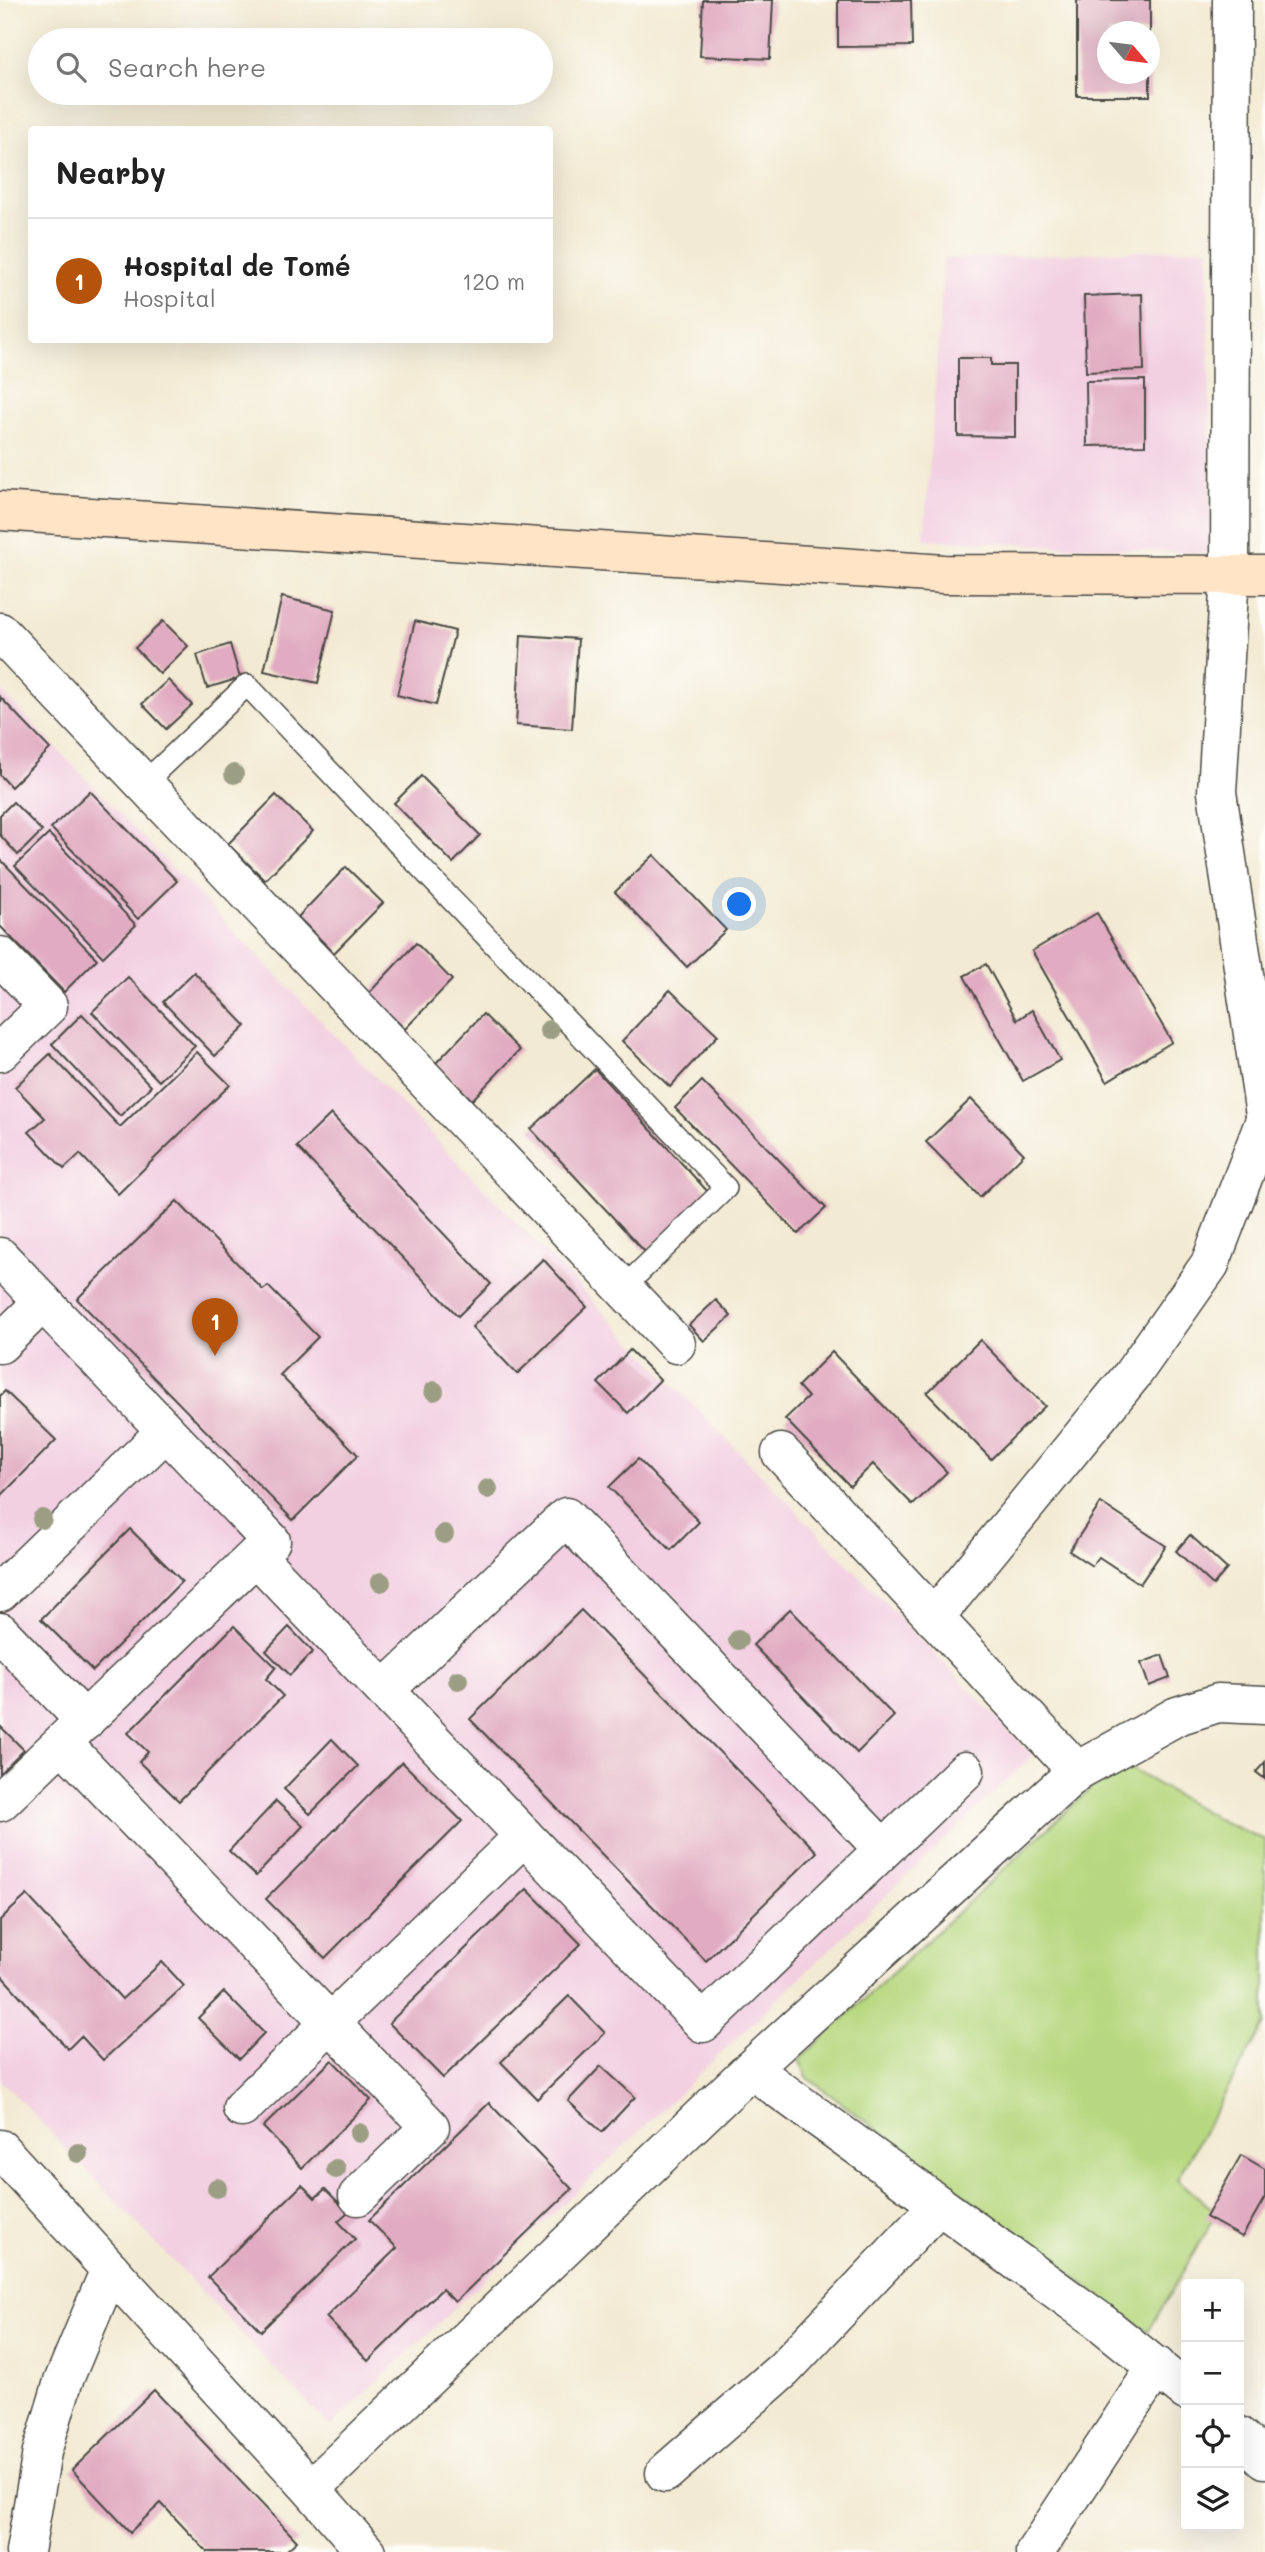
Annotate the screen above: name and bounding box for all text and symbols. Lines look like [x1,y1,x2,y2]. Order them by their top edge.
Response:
north arrow [1097,21,1160,84]
search box [28,28,553,105]
icon: search [52,48,90,86]
text: Search here [108,50,266,84]
text: Nearby [56,152,166,192]
text: Hospital de Tomé [123,249,350,283]
text: 1 [74,266,84,296]
text: 120 m [462,266,525,296]
text: Hospital [123,283,216,313]
your location [722,887,756,921]
pin: 1 [192,1298,238,1356]
map controls [1181,2279,1244,2531]
button: + [1181,2279,1244,2342]
button: − [1181,2342,1244,2405]
button: locate [1181,2405,1244,2468]
button: layers [1181,2468,1244,2531]

